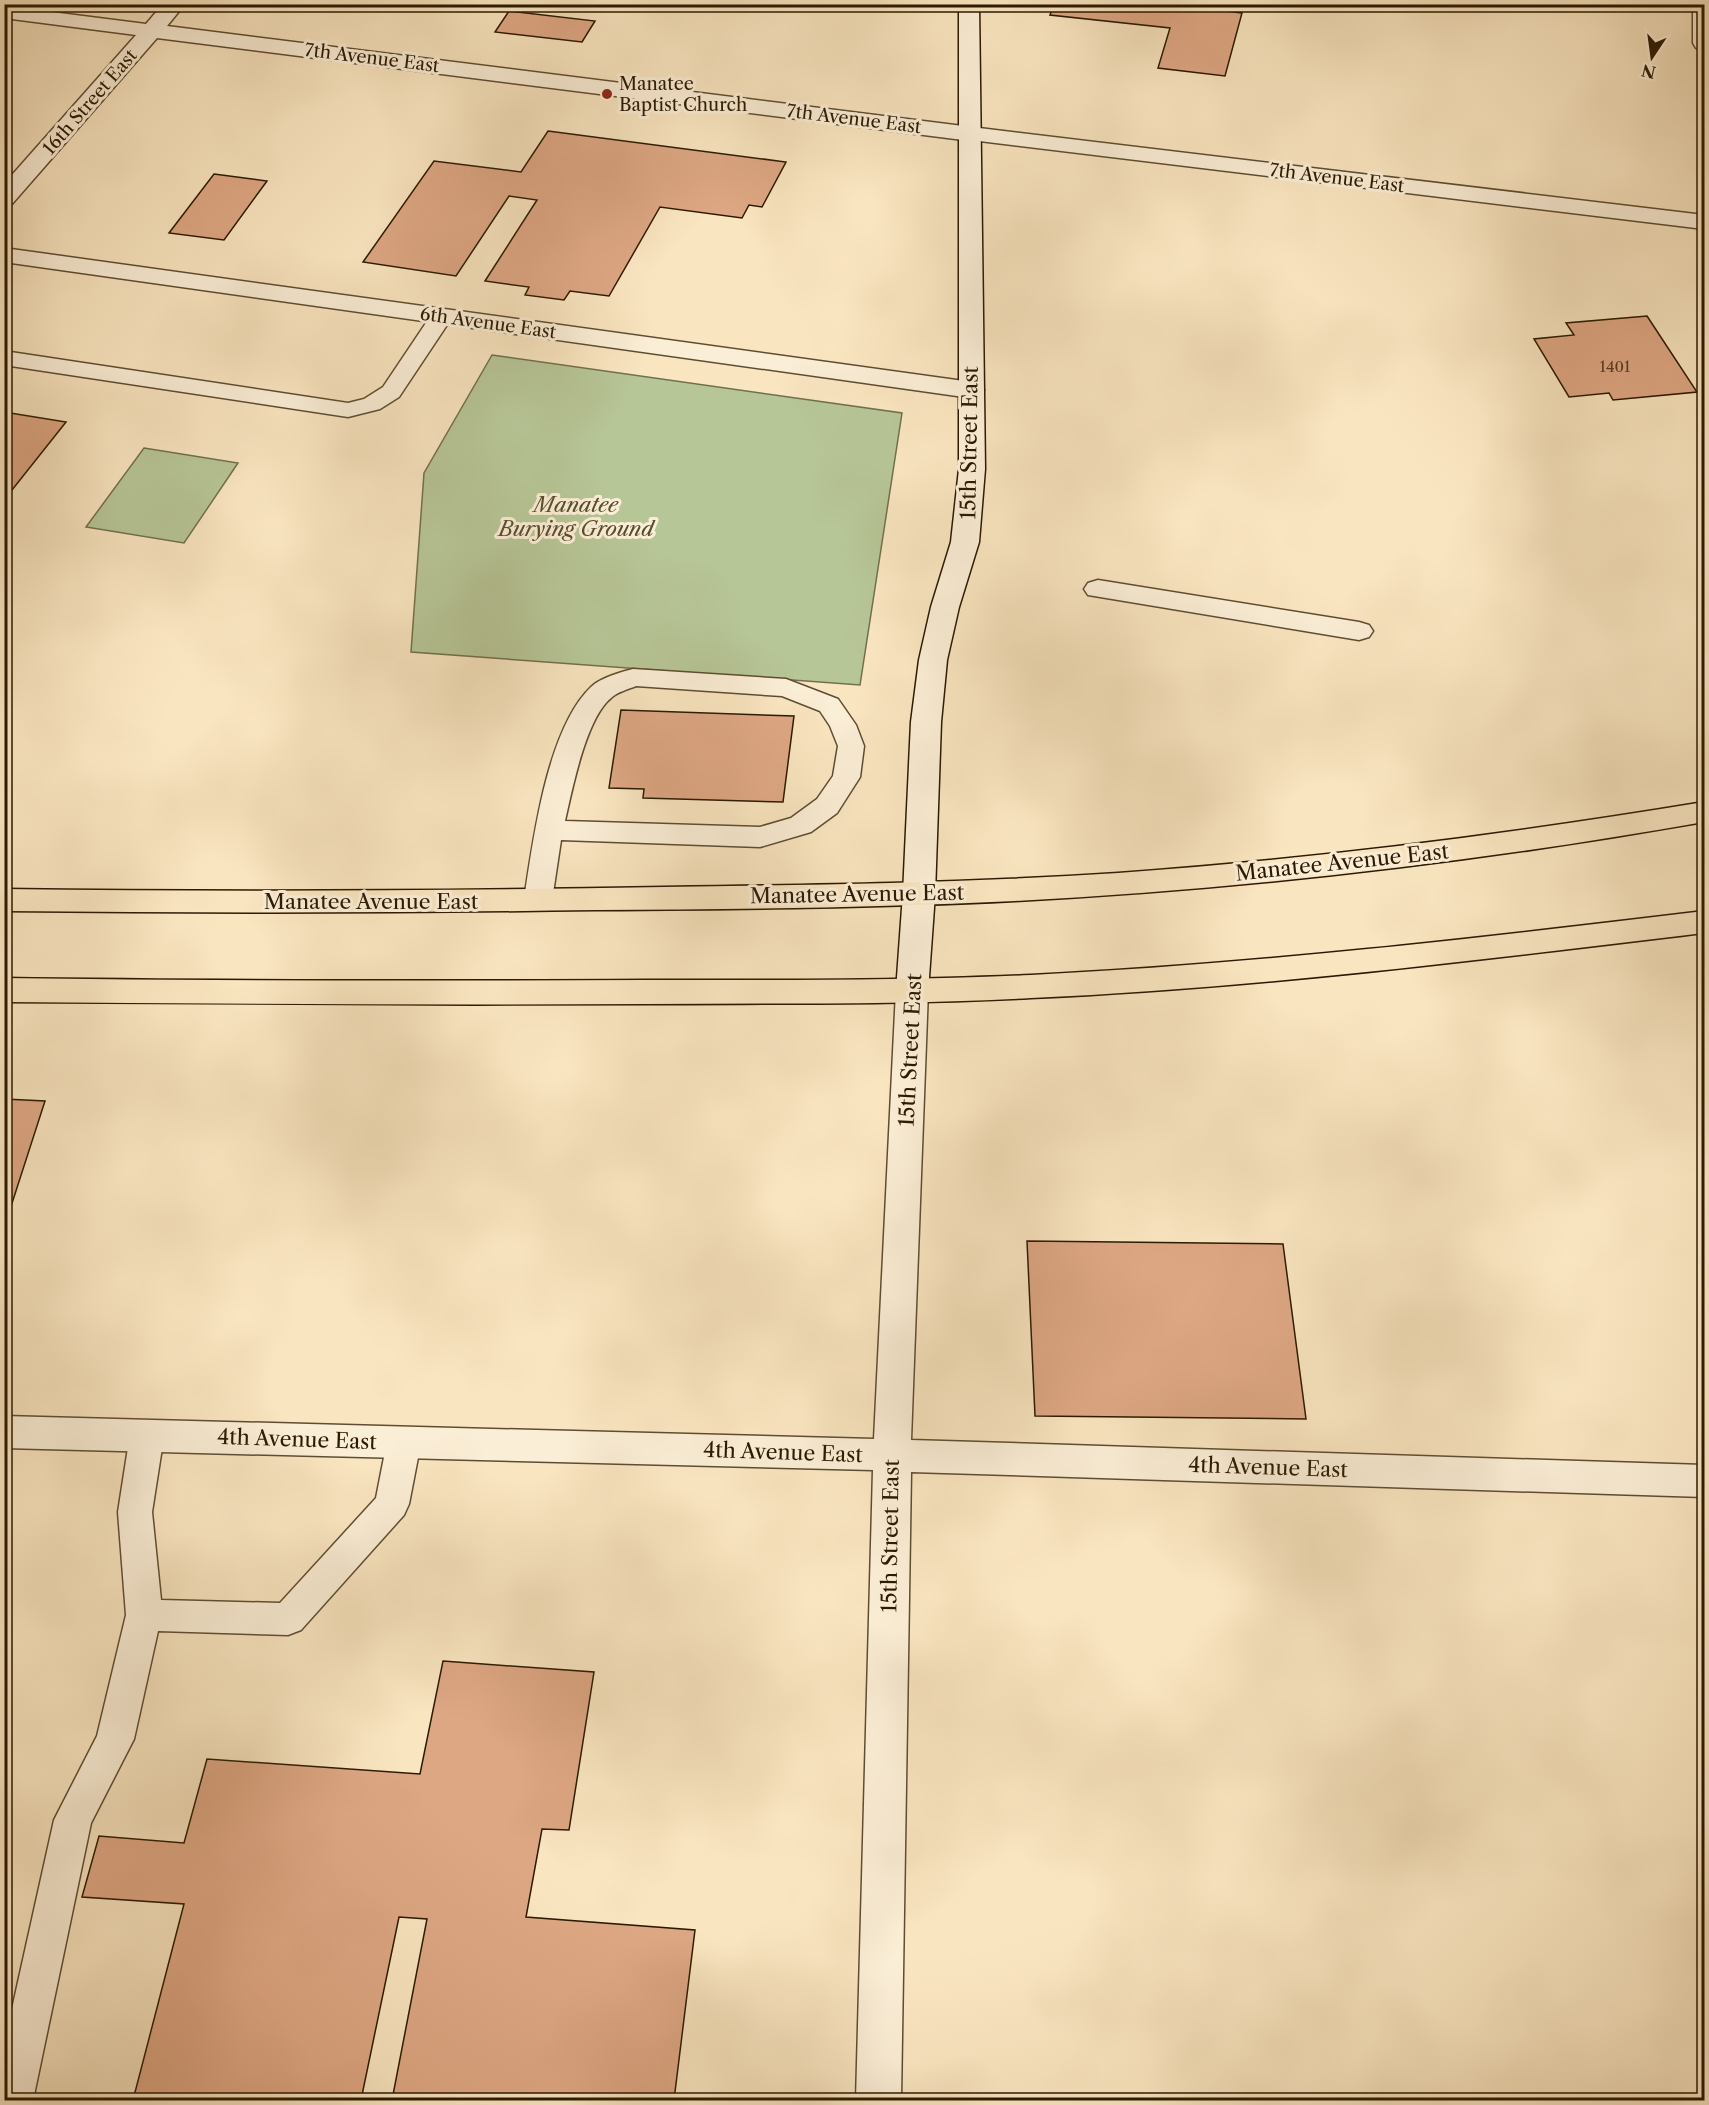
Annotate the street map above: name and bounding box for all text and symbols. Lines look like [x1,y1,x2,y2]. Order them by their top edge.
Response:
north arrow [1622,27,1682,87]
street label: 7th Avenue East [303,39,441,77]
street label: 16th Street East [38,44,142,159]
text: N [1640,60,1658,83]
place label: Manatee Baptist Church [619,73,747,116]
marker: Manatee Baptist Church [600,87,614,101]
street label: 7th Avenue East [785,100,923,138]
street label: 7th Avenue East [1268,159,1406,197]
street label: 6th Avenue East [419,303,558,344]
house number: 1401 [1600,357,1631,376]
street label: 15th Street East [955,365,983,520]
park label: Manatee Burying Ground [496,492,656,541]
street label: Manatee Avenue East [1234,838,1450,886]
street label: Manatee Avenue East [750,880,965,908]
street label: Manatee Avenue East [264,889,479,914]
street label: 15th Street East [893,972,927,1127]
street label: 4th Avenue East [217,1424,378,1454]
street label: 4th Avenue East [703,1437,864,1467]
street label: 4th Avenue East [1188,1452,1349,1482]
street label: 15th Street East [876,1458,904,1613]

